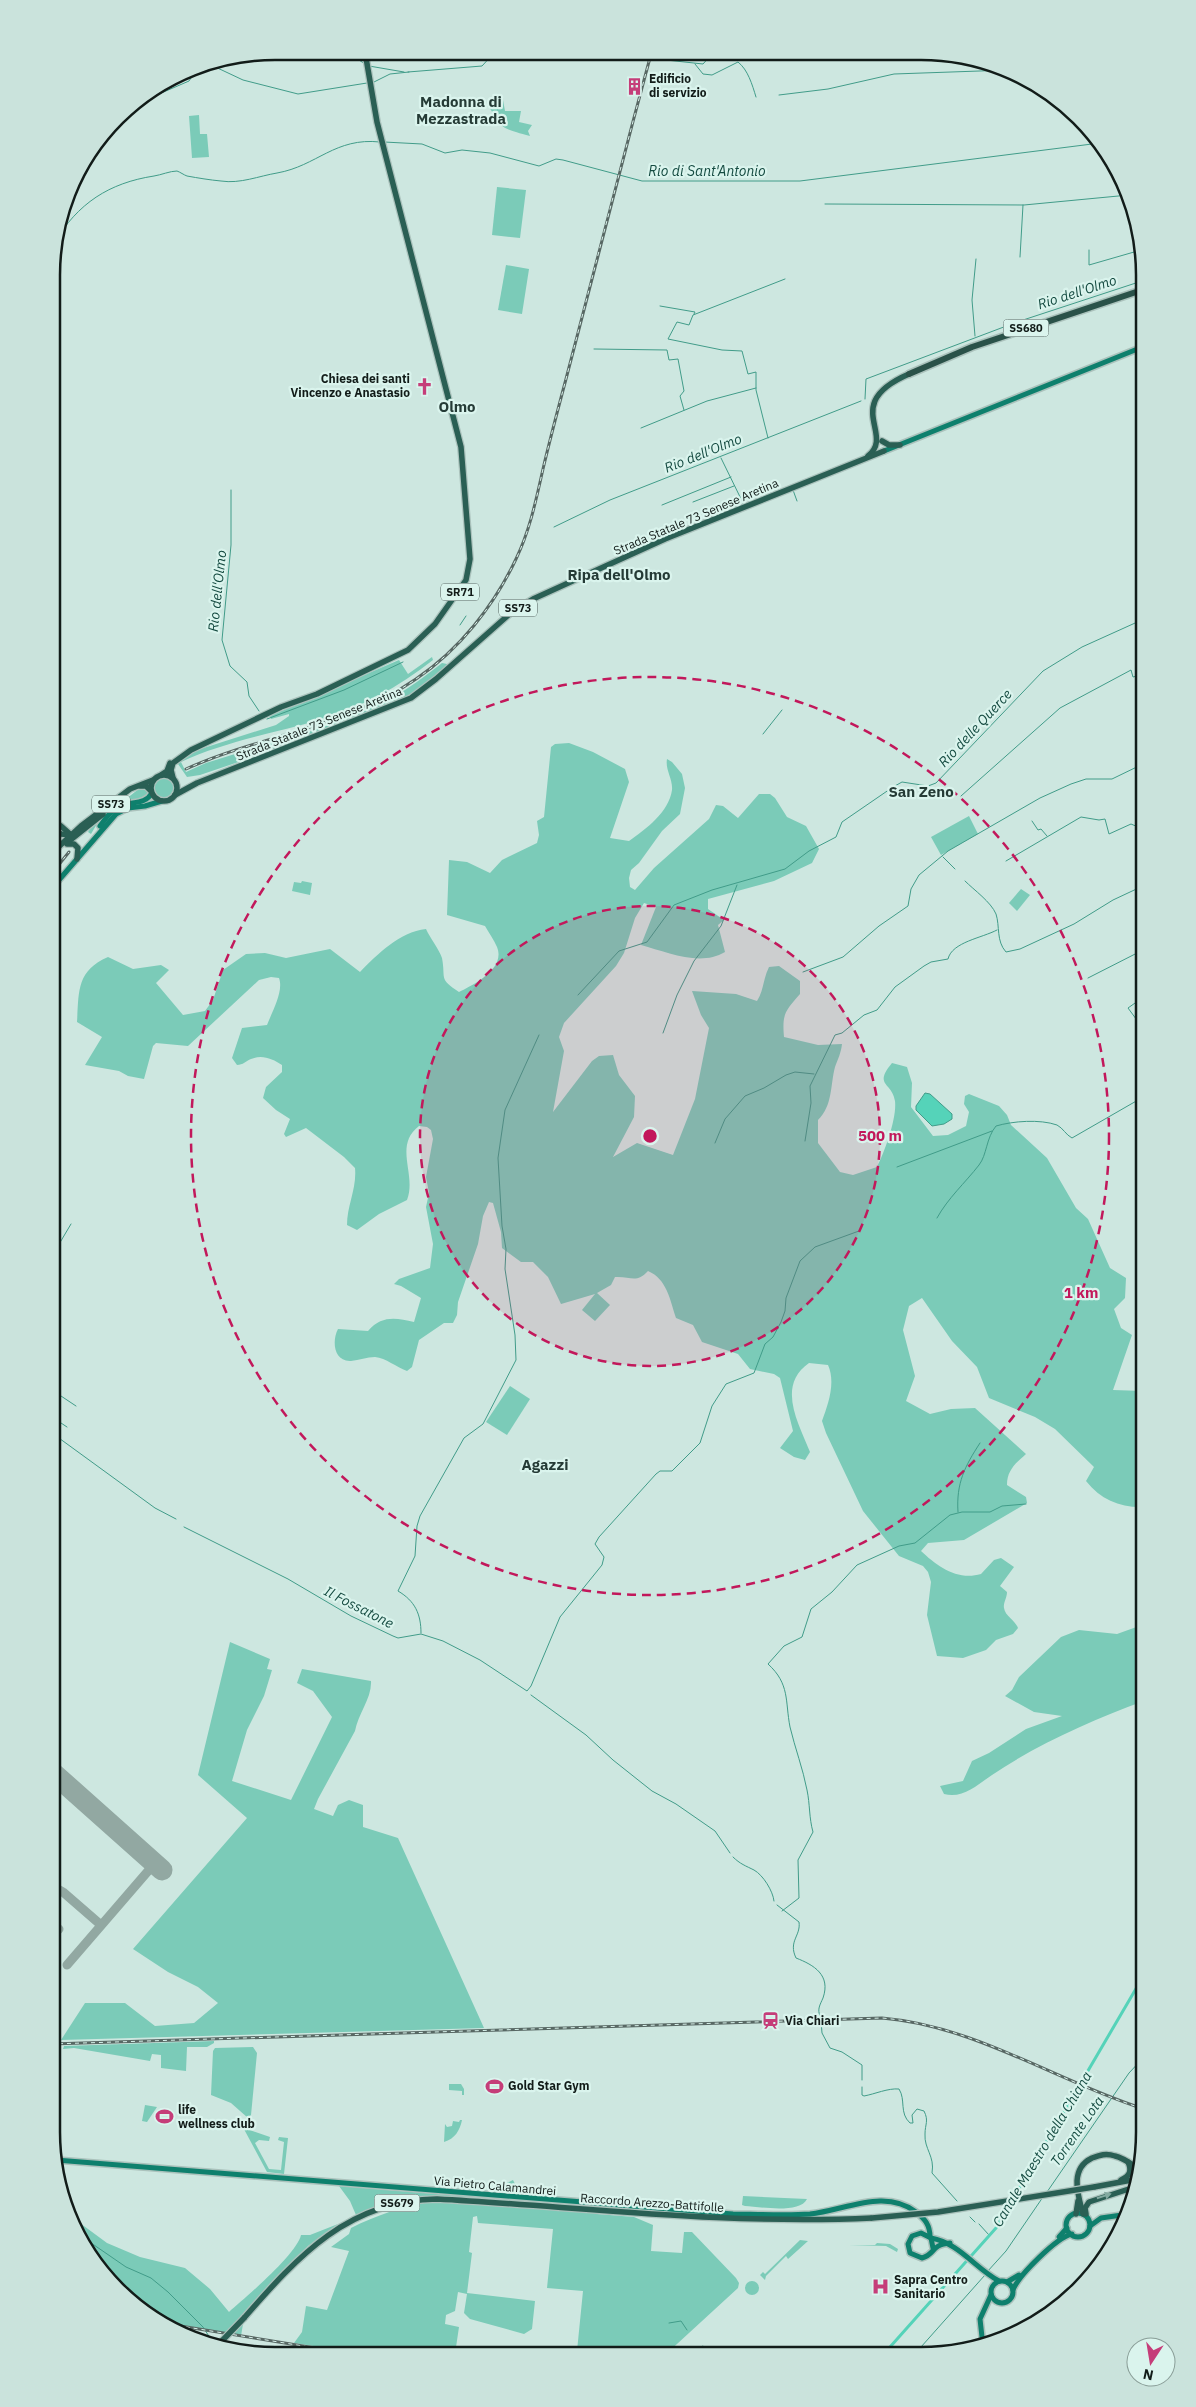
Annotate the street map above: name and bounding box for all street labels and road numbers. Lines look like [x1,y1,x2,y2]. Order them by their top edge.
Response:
road number: SS680 [1004,319,1048,336]
street label: Strada Statale 73 Senese Aretina [611,475,781,558]
road number: SR71 [441,584,479,600]
road number: SS73 [499,600,537,616]
street label: Strada Statale 73 Senese Aretina [234,683,404,764]
road number: SS73 [92,796,130,812]
street label: Via Pietro Calamandrei [433,2173,557,2198]
street label: Raccordo Arezzo-Battifolle [580,2190,725,2215]
road number: SS679 [374,2194,420,2212]

